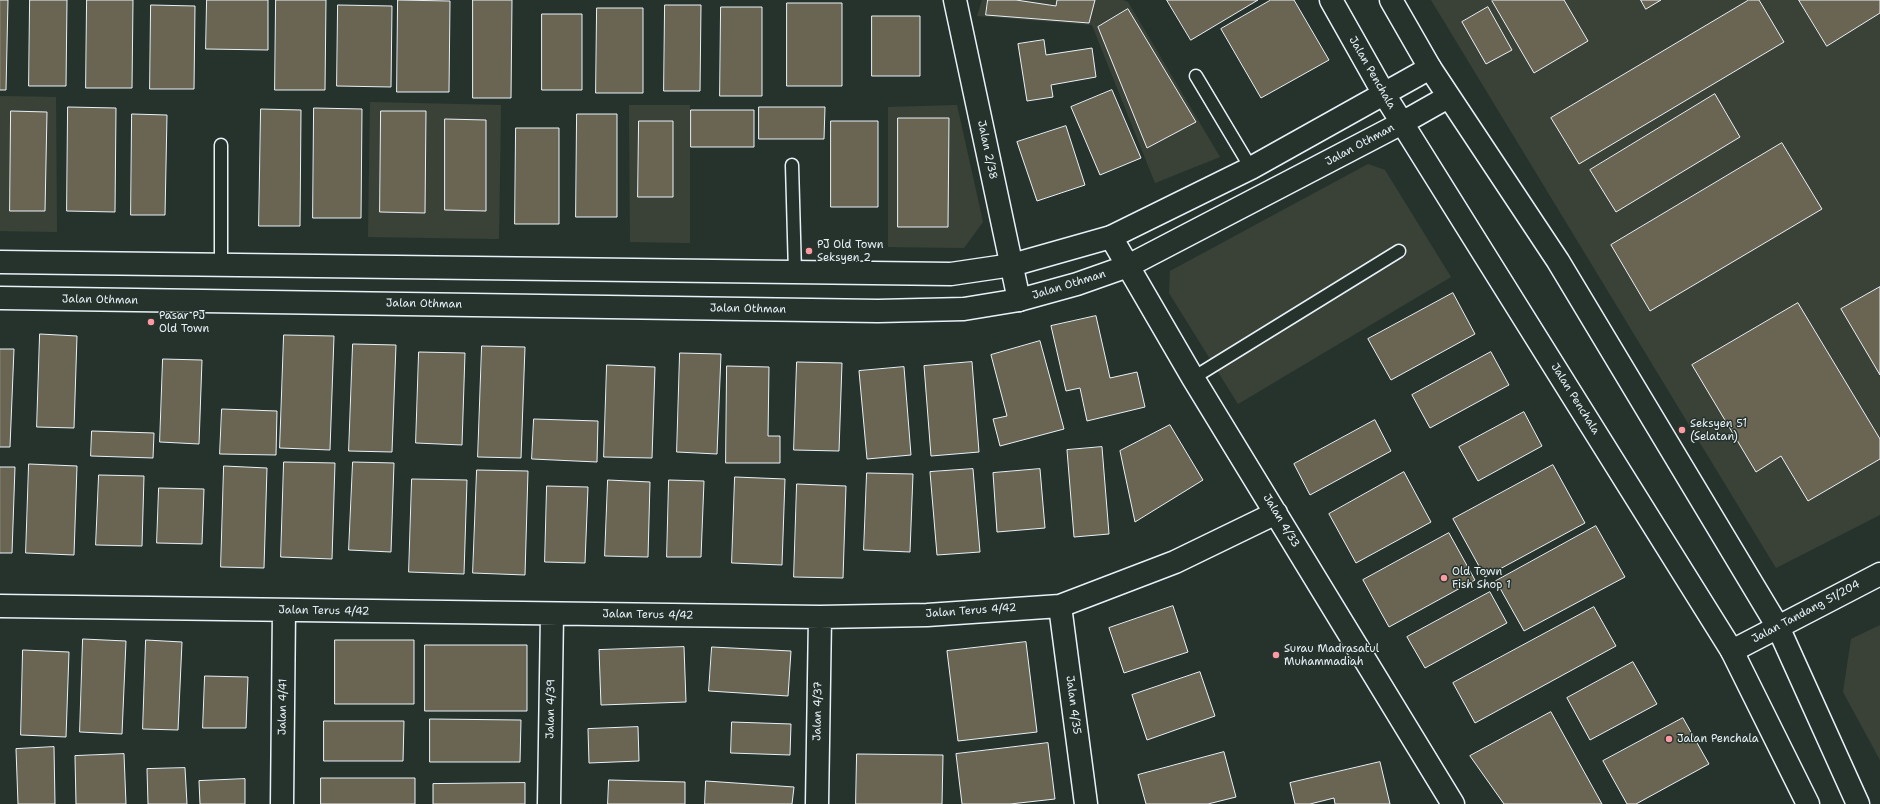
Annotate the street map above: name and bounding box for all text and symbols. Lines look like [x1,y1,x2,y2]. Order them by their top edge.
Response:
street label: Jalan Penchala [1346,34,1398,112]
street label: Jalan 2/38 [974,119,1000,181]
street label: Jalan Othman [1323,121,1397,169]
place label: PJ Old Town Seksyen 2 [817,238,883,264]
marker: PJ Old Town Seksyen 2 [804,246,814,256]
street label: Jalan Othman [1031,268,1107,302]
street label: Jalan Othman [62,293,138,307]
street label: Jalan Othman [386,297,462,311]
street label: Jalan Othman [710,302,786,316]
place label: Pasar PJ Old Town [159,309,209,335]
marker: Pasar PJ Old Town [146,317,156,327]
street label: Jalan Penchala [1548,361,1602,437]
place label: Seksyen 51 (Selatan) [1690,417,1747,443]
marker: Seksyen 51 (Selatan) [1677,425,1687,435]
street label: Jalan 4/33 [1260,492,1302,550]
place label: Old Town Fish Shop 1 [1452,565,1511,591]
marker: Old Town Fish Shop 1 [1439,573,1449,583]
street label: Jalan Tandang 51/204 [1750,578,1862,646]
street label: Jalan Terus 4/42 [925,601,1017,621]
street label: Jalan Terus 4/42 [278,604,370,618]
street label: Jalan Terus 4/42 [602,608,694,622]
place label: Surau Madrasatul Muhammadiah [1284,642,1379,668]
marker: Surau Madrasatul Muhammadiah [1271,650,1281,660]
street label: Jalan 4/35 [1063,675,1083,735]
street label: Jalan 4/41 [276,679,290,735]
street label: Jalan 4/39 [544,679,558,739]
street label: Jalan 4/37 [811,681,825,741]
place label: Jalan Penchala [1677,732,1759,746]
marker: Jalan Penchala [1664,734,1674,744]

